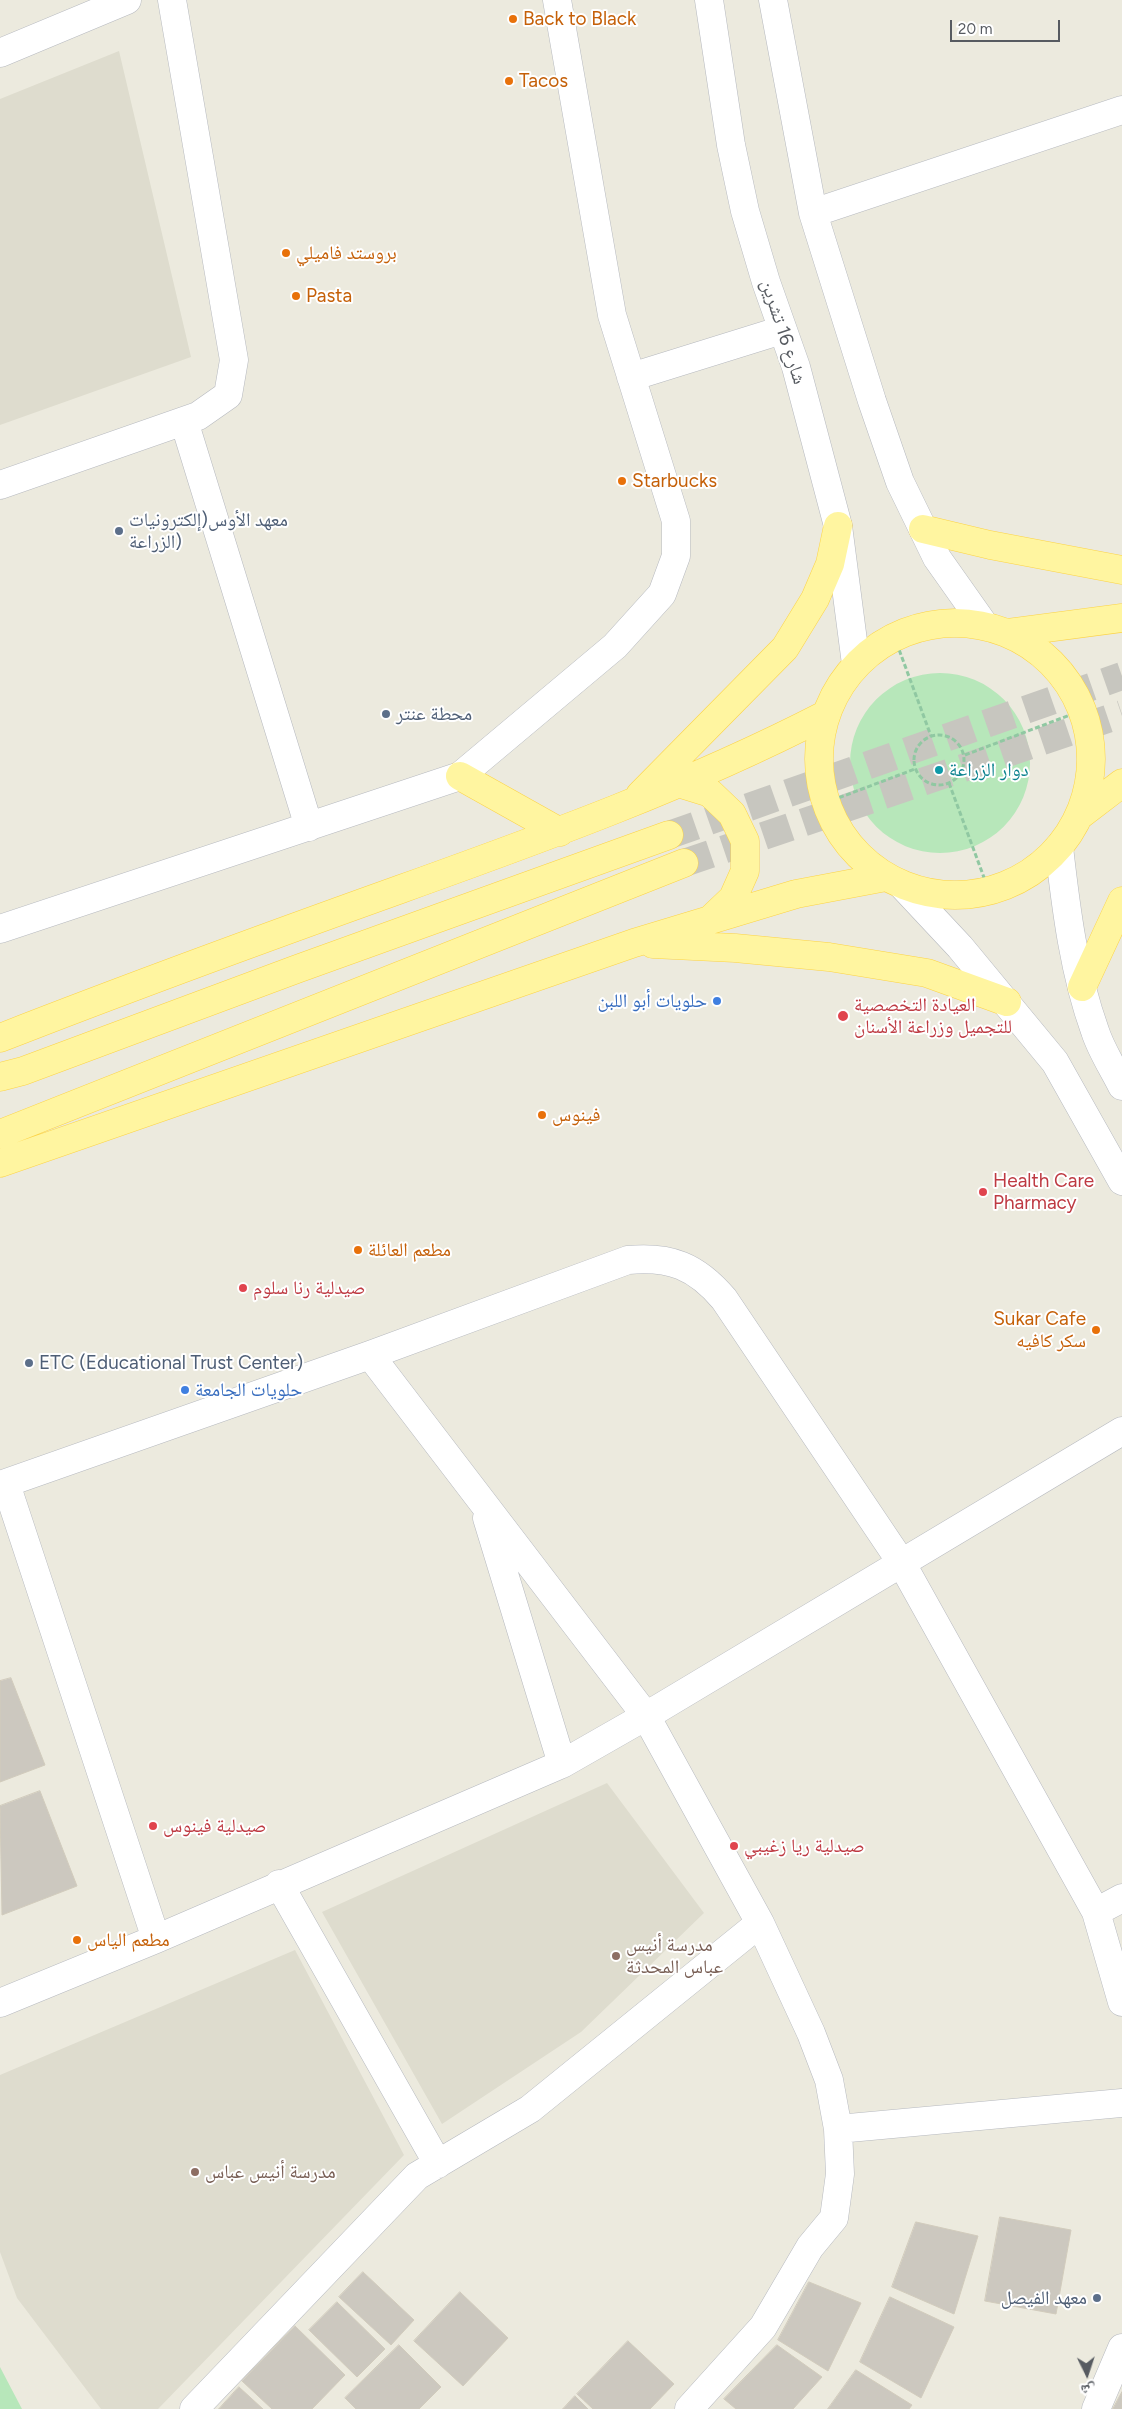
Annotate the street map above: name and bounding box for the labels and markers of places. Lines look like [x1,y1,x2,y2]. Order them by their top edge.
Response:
place label: Back to Black [523,8,636,30]
marker: Back to Black [507,13,519,25]
place label: Tacos [519,70,568,92]
marker: Tacos [503,75,515,87]
place label: بروستد فاميلي [296,242,397,264]
marker: بروستد فاميلي [280,247,292,259]
place label: Pasta [306,285,352,307]
marker: Pasta [290,290,302,302]
place label: Starbucks [632,470,717,492]
marker: Starbucks [616,475,628,487]
place label: معهد الأوس(إلكترونيات الزراعة) [129,509,288,553]
marker: معهد الأوس(إلكترونيات الزراعة) [113,525,125,537]
place label: محطة عنتر [396,703,472,725]
marker: محطة عنتر [380,708,392,720]
place label: دوار الزراعة [949,759,1029,781]
marker: دوار الزراعة [933,764,945,776]
place label: حلويات أبو اللبن [597,990,707,1012]
place label: العيادة التخصصية للتجميل وزراعة الأسنان [854,994,1012,1038]
marker: حلويات أبو اللبن [711,995,723,1007]
marker: العيادة التخصصية للتجميل وزراعة الأسنان [836,1009,850,1023]
place label: فينوس [552,1104,601,1126]
marker: فينوس [536,1109,548,1121]
place label: Health Care Pharmacy [993,1170,1094,1214]
marker: Health Care Pharmacy [977,1186,989,1198]
place label: مطعم العائلة [368,1239,451,1261]
marker: مطعم العائلة [352,1244,364,1256]
place label: صيدلية رنا سلوم [253,1277,365,1299]
marker: صيدلية رنا سلوم [237,1282,249,1294]
place label: Sukar Cafe سكر كافيه [993,1308,1086,1352]
marker: Sukar Cafe سكر كافيه [1090,1324,1102,1336]
place label: ETC (Educational Trust Center) [39,1352,303,1374]
marker: ETC (Educational Trust Center) [23,1357,35,1369]
place label: حلويات الجامعة [195,1379,302,1401]
marker: حلويات الجامعة [179,1384,191,1396]
place label: صيدلية فينوس [163,1815,266,1837]
marker: صيدلية فينوس [147,1820,159,1832]
place label: صيدلية ريا زغيبي [744,1835,865,1857]
marker: صيدلية ريا زغيبي [728,1840,740,1852]
place label: مطعم الياس [87,1929,170,1951]
marker: مطعم الياس [71,1934,83,1946]
place label: مدرسة أنيس عباس المحدثة [626,1934,723,1978]
marker: مدرسة أنيس عباس المحدثة [610,1950,622,1962]
place label: مدرسة أنيس عباس [205,2161,336,2183]
marker: مدرسة أنيس عباس [189,2166,201,2178]
place label: معهد الفيصل [1001,2287,1087,2309]
marker: معهد الفيصل [1091,2292,1103,2304]

